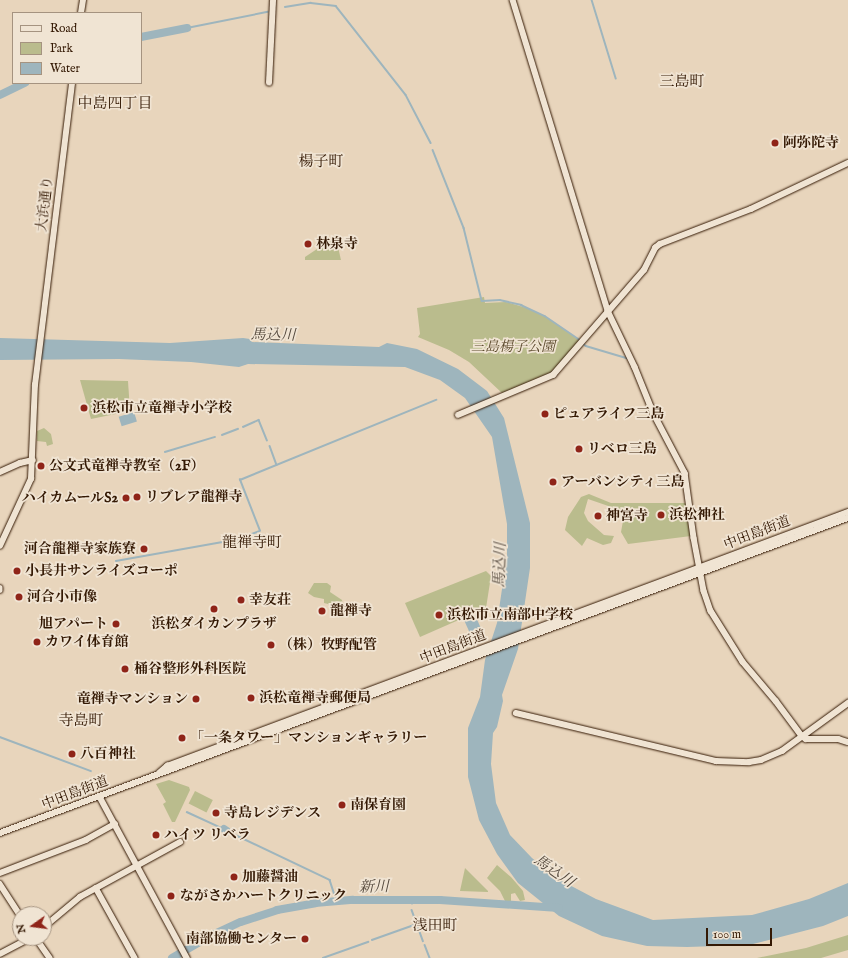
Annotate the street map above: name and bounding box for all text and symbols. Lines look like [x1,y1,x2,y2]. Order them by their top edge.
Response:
legend [12,12,142,84]
text: Road [50,21,77,36]
text: Park [50,41,73,56]
text: Water [50,61,80,76]
district label: 三島町 [660,73,704,91]
district label: 中島四丁目 [78,95,152,113]
place label: 阿弥陀寺 [783,135,839,151]
marker: 阿弥陀寺 [770,138,780,148]
district label: 楊子町 [299,153,343,171]
street label: 大浜通り [33,175,57,233]
place label: 林泉寺 [316,236,358,252]
marker: 林泉寺 [303,239,313,249]
water label: 馬込川 [250,326,296,344]
park label: 三島楊子公園 [471,339,555,355]
place label: 浜松市立竜禅寺小学校 [92,400,232,416]
marker: 浜松市立竜禅寺小学校 [79,403,89,413]
place label: ピュアライフ三島 [553,406,665,422]
marker: ピュアライフ三島 [540,409,550,419]
place label: リベロ三島 [587,441,657,457]
marker: リベロ三島 [574,444,584,454]
place label: 公文式竜禅寺教室（2F） [49,458,204,474]
marker: 公文式竜禅寺教室（2F） [36,461,46,471]
place label: アーバンシティ三島 [561,474,687,490]
marker: アーバンシティ三島 [548,477,558,487]
place label: リブレア龍禅寺 [145,489,243,505]
place label: ハイカムールS2 [21,490,118,506]
marker: リブレア龍禅寺 [132,492,142,502]
marker: ハイカムールS2 [121,493,131,503]
place label: 浜松神社 [669,507,725,523]
place label: 神宮寺 [606,508,648,524]
marker: 浜松神社 [656,510,666,520]
marker: 神宮寺 [593,511,603,521]
street label: 中田島街道 [721,513,793,553]
district label: 龍禅寺町 [222,534,282,552]
place label: 河合龍禅寺家族寮 [24,541,136,557]
water label: 馬込川 [490,542,510,588]
marker: 河合龍禅寺家族寮 [139,544,149,554]
place label: 小長井サンライズコーポ [25,563,179,579]
marker: 小長井サンライズコーポ [12,566,22,576]
place label: 河合小市像 [27,589,97,605]
marker: 河合小市像 [14,592,24,602]
place label: 幸友荘 [249,592,291,608]
marker: 幸友荘 [236,595,246,605]
place label: 龍禅寺 [330,603,372,619]
marker: 浜松ダイカンプラザ [209,604,219,614]
marker: 龍禅寺 [317,606,327,616]
place label: 浜松市立南部中学校 [447,607,573,623]
marker: 浜松市立南部中学校 [434,610,444,620]
place label: 旭アパート [38,616,108,632]
place label: 浜松ダイカンプラザ [151,616,277,632]
marker: 旭アパート [111,619,121,629]
street label: 中田島街道 [417,627,489,667]
place label: カワイ体育館 [45,634,129,650]
marker: カワイ体育館 [32,637,42,647]
place label: （株）牧野配管 [279,637,377,653]
marker: （株）牧野配管 [266,640,276,650]
place label: 桶谷整形外科医院 [134,661,246,677]
marker: 桶谷整形外科医院 [119,663,131,675]
place label: 浜松竜禅寺郵便局 [259,690,371,706]
place label: 竜禅寺マンション [76,691,188,707]
marker: 浜松竜禅寺郵便局 [246,693,256,703]
marker: 竜禅寺マンション [191,694,201,704]
district label: 寺島町 [59,712,103,730]
place label: 「一条タワー」マンションギャラリー [190,730,428,746]
marker: 「一条タワー」マンションギャラリー [177,733,187,743]
place label: 八百神社 [80,746,136,762]
marker: 八百神社 [67,749,77,759]
street label: 中田島街道 [39,773,111,813]
place label: 南保育園 [350,797,406,813]
marker: 南保育園 [337,800,347,810]
place label: 寺島レジデンス [224,805,322,821]
marker: 寺島レジデンス [211,808,221,818]
place label: ハイツ リベラ [164,827,251,843]
marker: ハイツ リベラ [151,830,161,840]
water label: 馬込川 [530,851,578,891]
place label: 加藤醤油 [242,869,298,885]
marker: 加藤醤油 [229,872,239,882]
water label: 新川 [359,878,389,896]
place label: ながさかハートクリニック [180,888,348,904]
marker: ながさかハートクリニック [165,890,177,902]
north arrow [12,906,52,946]
district label: 浅田町 [413,917,457,935]
scale bar [708,920,774,946]
text: N [13,922,29,935]
text: 100 m [713,927,741,942]
place label: 南部協働センター [185,931,297,947]
marker: 南部協働センター [300,934,310,944]

